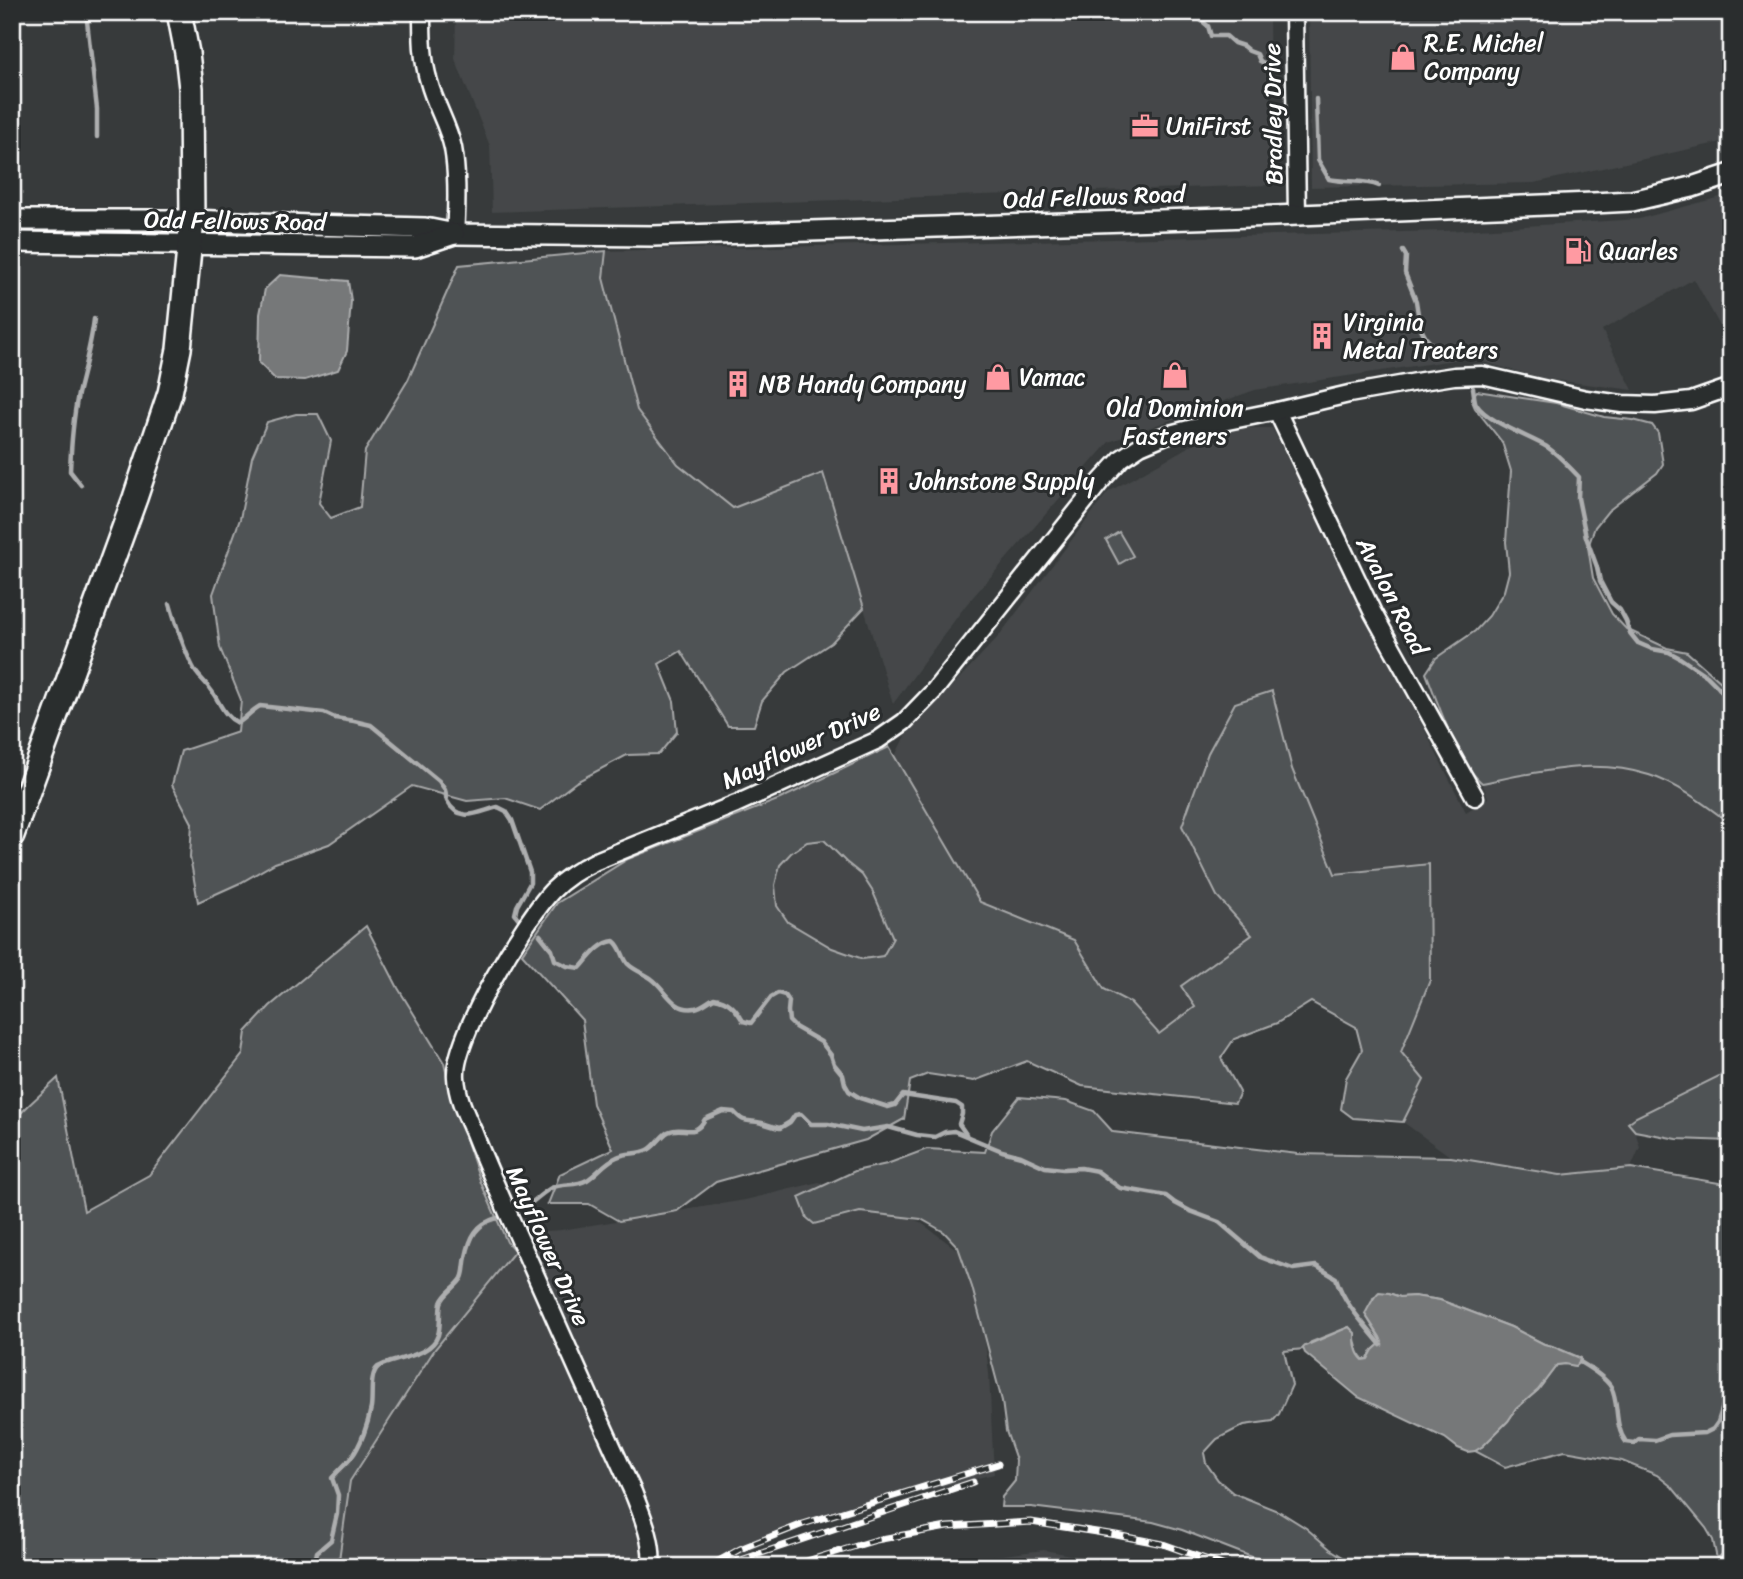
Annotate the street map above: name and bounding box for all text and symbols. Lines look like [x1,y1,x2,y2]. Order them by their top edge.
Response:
place label: R.E. Michel Company [1424,22,1545,92]
shop icon: R.E. Michel Company [1388,42,1418,72]
street label: Bradley Drive [1251,43,1295,185]
place label: UniFirst [1166,105,1251,147]
office icon: UniFirst [1130,111,1160,141]
street label: Odd Fellows Road [1002,173,1188,221]
street label: Odd Fellows Road [144,198,329,244]
place label: Quarles [1599,230,1678,272]
fuel station icon: Quarles [1563,236,1593,266]
place label: Virginia Metal Treaters [1343,301,1498,371]
building icon: Virginia Metal Treaters [1307,321,1337,351]
place label: Vamac [1019,356,1086,398]
shop icon: Old Dominion Fasteners [1160,360,1190,390]
shop icon: Vamac [983,362,1013,392]
place label: NB Handy Company [759,363,967,405]
building icon: NB Handy Company [723,369,753,399]
place label: Old Dominion Fasteners [1106,387,1244,457]
place label: Johnstone Supply [909,460,1095,502]
building icon: Johnstone Supply [874,466,904,496]
street label: Avalon Road [1344,528,1441,665]
street label: Mayflower Drive [714,691,888,801]
street label: Mayflower Drive [494,1159,602,1333]

